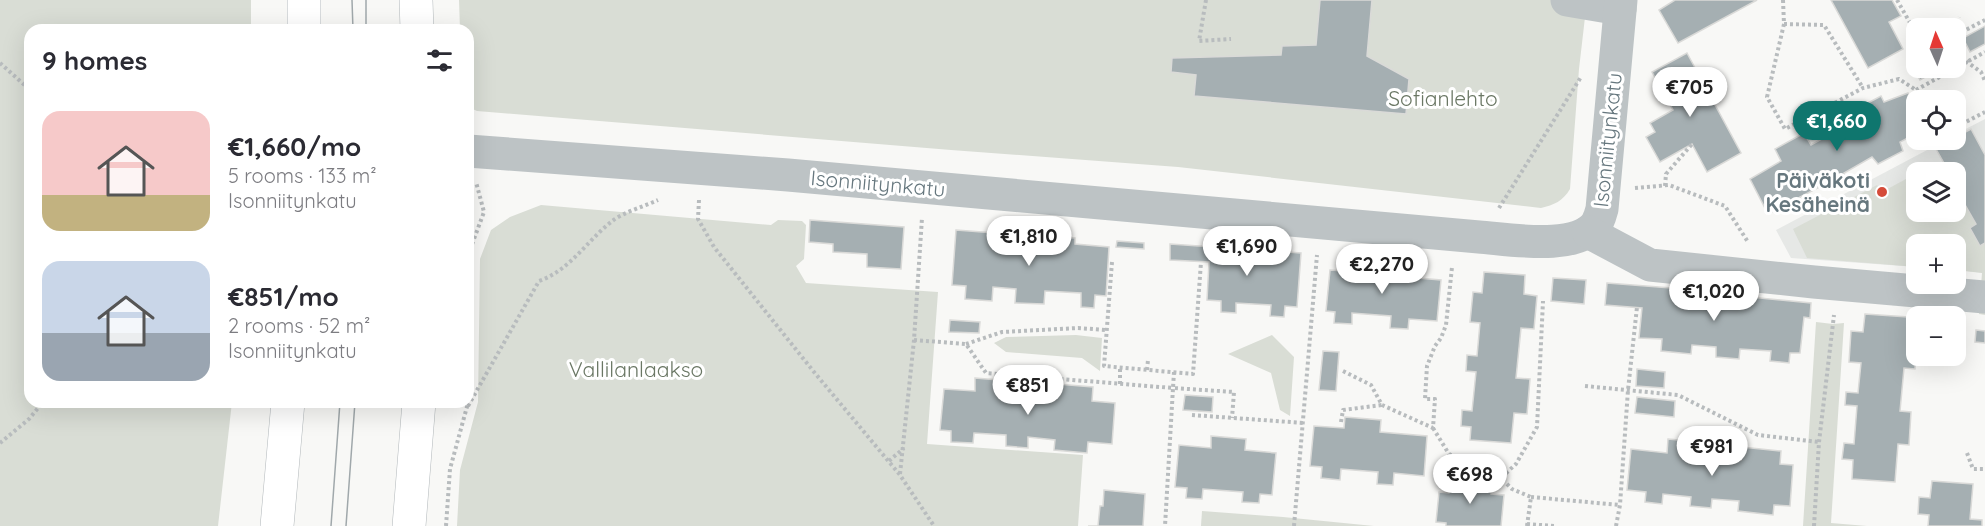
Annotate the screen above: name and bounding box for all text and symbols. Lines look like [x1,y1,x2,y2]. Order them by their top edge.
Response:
north arrow [1906,18,1966,78]
map controls [1906,18,1966,366]
text: 9 homes [42,44,147,77]
icon: filters [423,44,456,77]
pin: €705 [1654,67,1726,118]
street label: Isonniitynkatu [1587,71,1627,209]
text: €705 [1666,74,1714,99]
park label: Sofianlehto [1388,85,1498,111]
button: locate [1906,90,1966,150]
pin: €1,660 [1788,101,1886,152]
text: €1,660 [1807,108,1867,133]
text: €1,660/mo [228,130,361,163]
icon: home [90,135,162,207]
button: layers [1906,162,1966,222]
text: 5 rooms · 133 m² [228,163,377,188]
street label: Isonniitynkatu [810,164,946,202]
place label: Päiväkoti Kesäheinä [1765,167,1870,217]
marker: Päiväkoti Kesäheinä [1875,185,1889,199]
text: Isonniitynkatu [228,188,357,213]
pin: €1,810 [980,216,1078,267]
text: €1,810 [1001,223,1057,248]
pin: €1,690 [1198,226,1296,277]
text: €1,690 [1217,233,1277,258]
button: + [1906,234,1966,294]
pin: €2,270 [1333,244,1431,295]
text: €2,270 [1350,251,1414,276]
pin: €1,020 [1665,271,1763,322]
text: €1,020 [1683,278,1745,303]
text: €851/mo [228,280,339,313]
icon: home [90,285,162,357]
button: − [1906,306,1966,366]
text: 2 rooms · 52 m² [228,313,370,338]
text: Isonniitynkatu [228,338,357,363]
park label: Vallilanlaakso [569,356,703,382]
pin: €851 [992,365,1064,416]
text: €851 [1007,372,1049,397]
pin: €981 [1676,426,1748,477]
text: €981 [1691,433,1733,458]
pin: €698 [1434,454,1506,505]
text: €698 [1447,461,1493,486]

